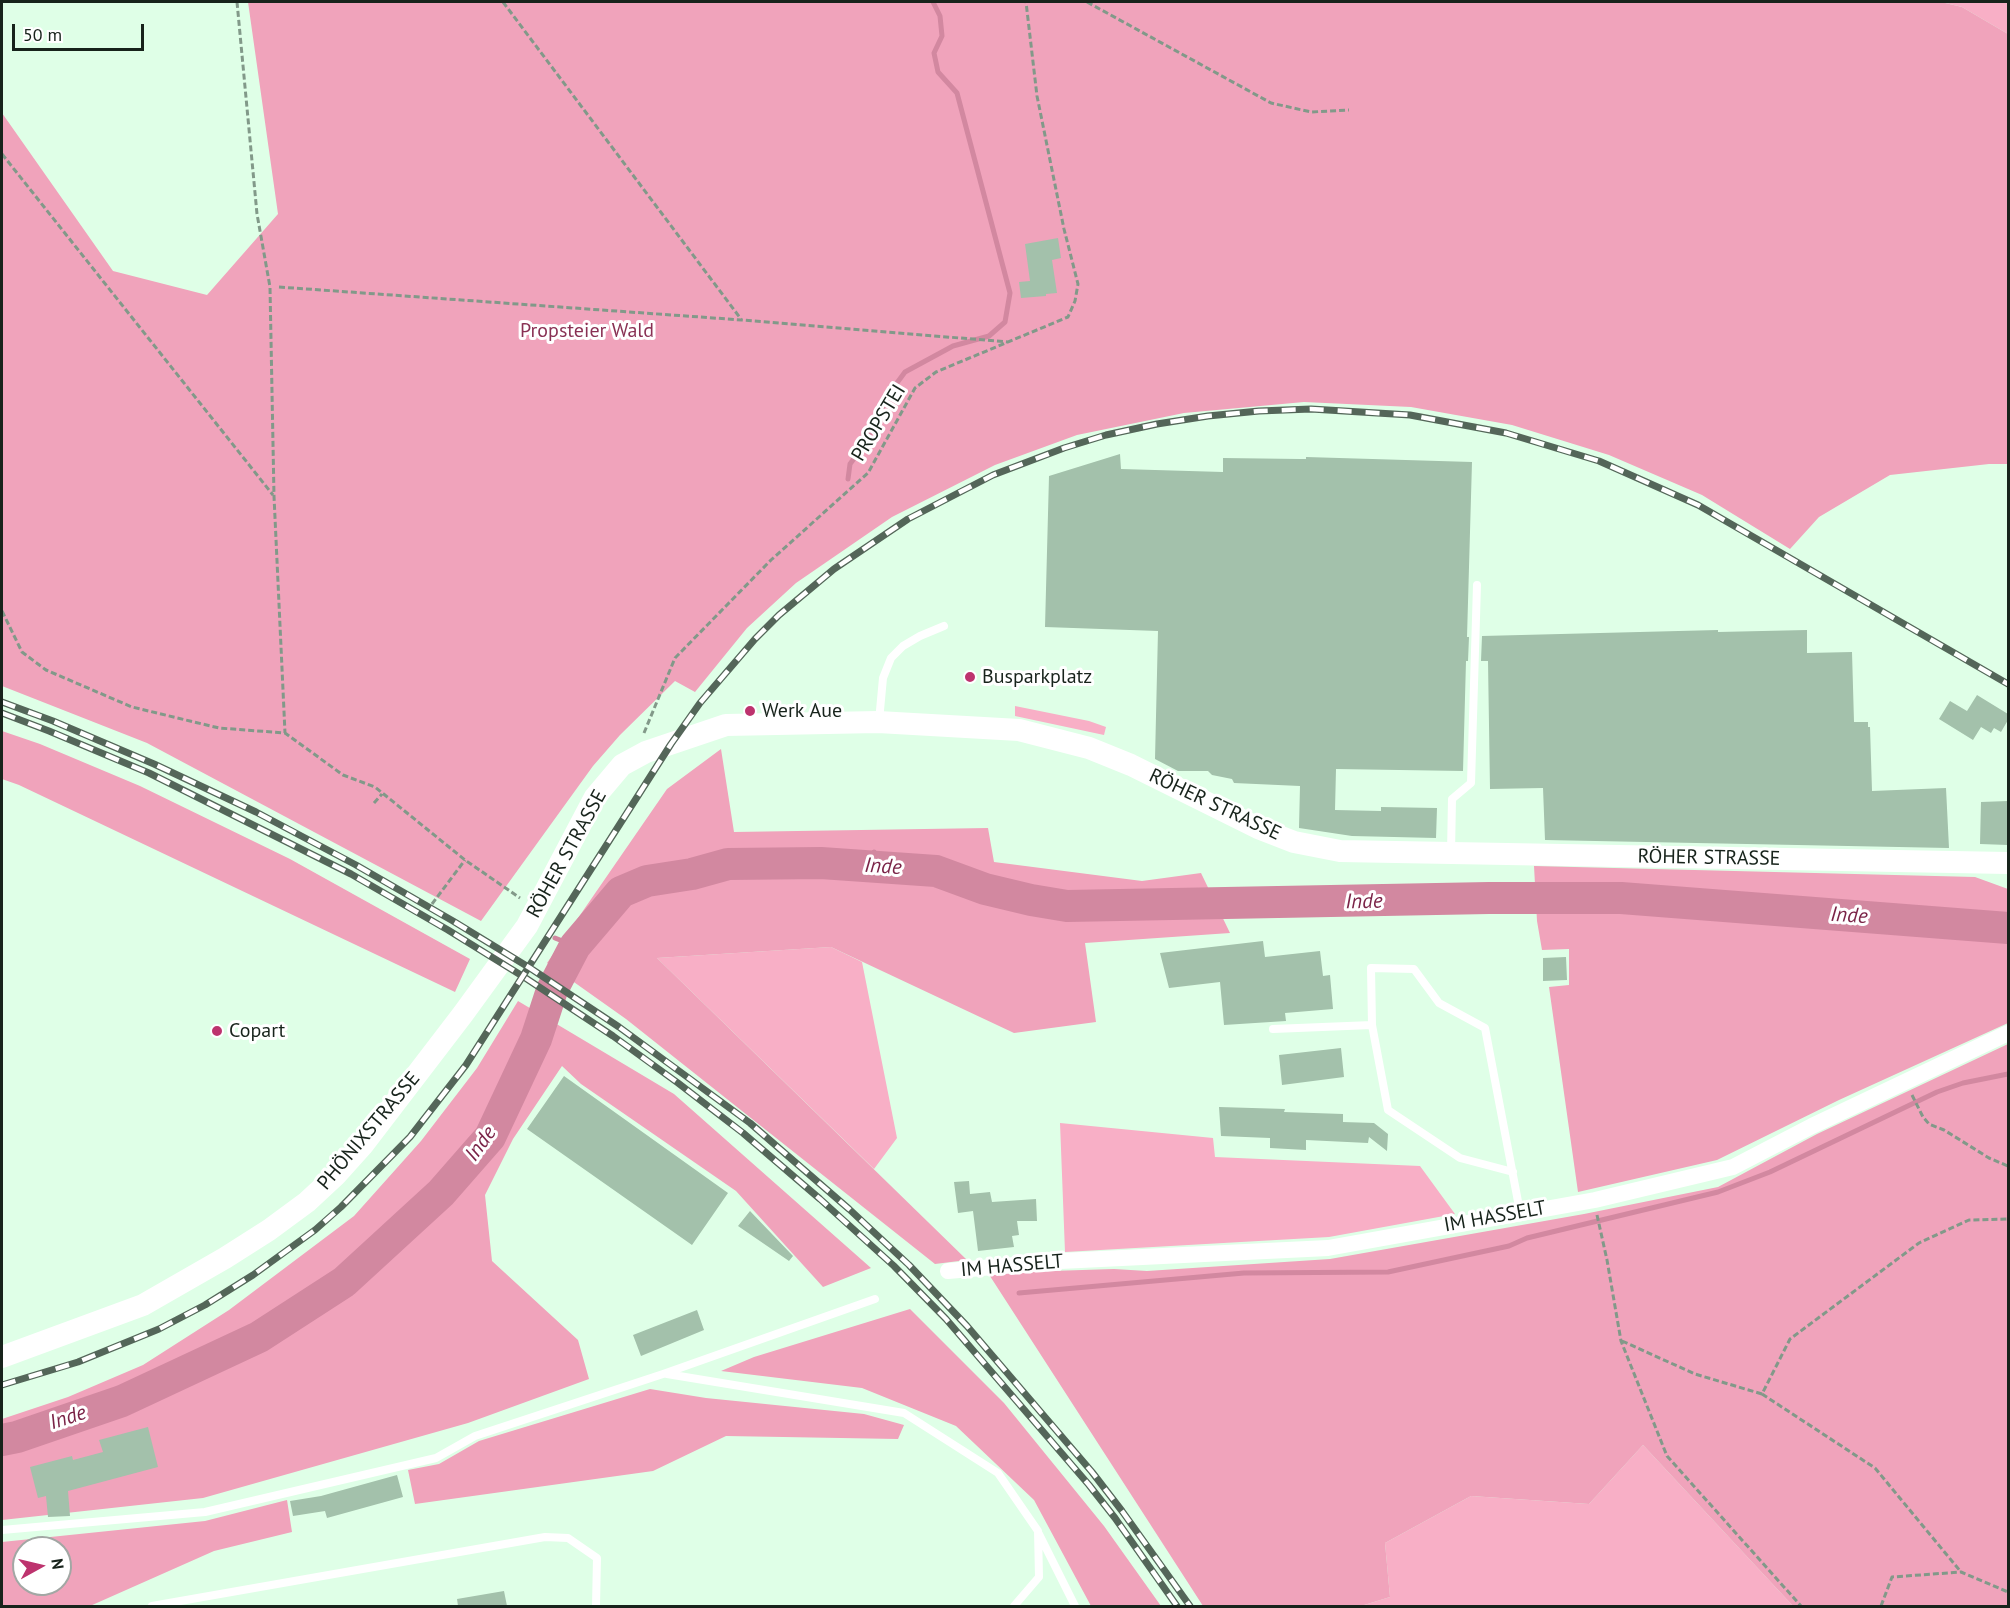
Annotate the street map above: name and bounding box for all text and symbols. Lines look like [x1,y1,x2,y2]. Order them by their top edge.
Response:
scale bar [15,12,147,50]
text: 50 m [23,23,62,46]
park label: Propsteier Wald [520,319,654,343]
street label: PROPSTEI [847,380,911,466]
place label: Busparkplatz [982,665,1092,689]
marker: Busparkplatz [963,670,977,684]
place label: Werk Aue [762,699,842,723]
marker: Werk Aue [743,704,757,718]
street label: RÖHER STRASSE [1145,764,1285,846]
street label: RÖHER STRASSE [522,786,612,922]
street label: RÖHER STRASSE [1637,845,1781,871]
water label: Inde [864,853,902,881]
water label: Inde [1345,889,1383,915]
water label: Inde [1830,902,1868,930]
place label: Copart [229,1019,285,1043]
marker: Copart [210,1024,224,1038]
street label: PHÖNIXSTRASSE [313,1067,425,1195]
water label: Inde [460,1122,502,1166]
street label: IM HASSELT [1442,1196,1548,1238]
street label: IM HASSELT [960,1250,1064,1282]
water label: Inde [46,1400,90,1436]
north arrow [12,1536,72,1596]
text: N [47,1557,68,1570]

